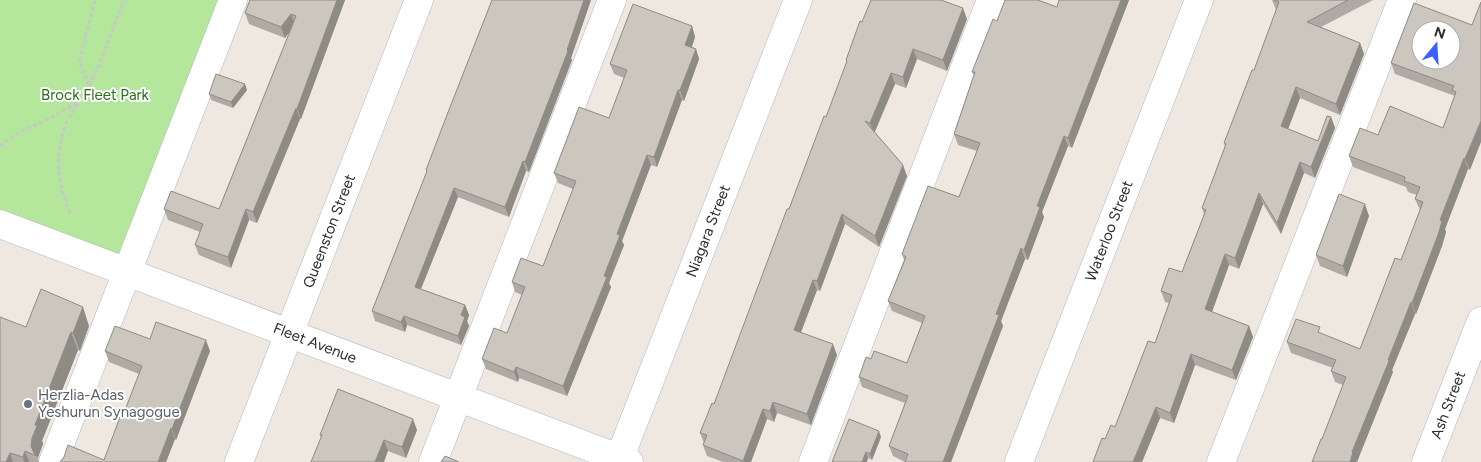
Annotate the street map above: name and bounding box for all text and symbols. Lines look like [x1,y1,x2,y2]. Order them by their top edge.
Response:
north arrow [1411,20,1461,70]
text: N [1432,23,1448,43]
park label: Brock Fleet Park [41,86,150,104]
street label: Queenston Street [299,171,359,290]
street label: Waterloo Street [1081,178,1137,284]
street label: Niagara Street [682,182,734,280]
street label: Fleet Avenue [271,319,359,367]
street label: Ash Street [1427,368,1469,441]
place label: Herzlia-Adas Yeshurun Synagogue [38,386,180,421]
marker: Herzlia-Adas Yeshurun Synagogue [22,398,34,410]

